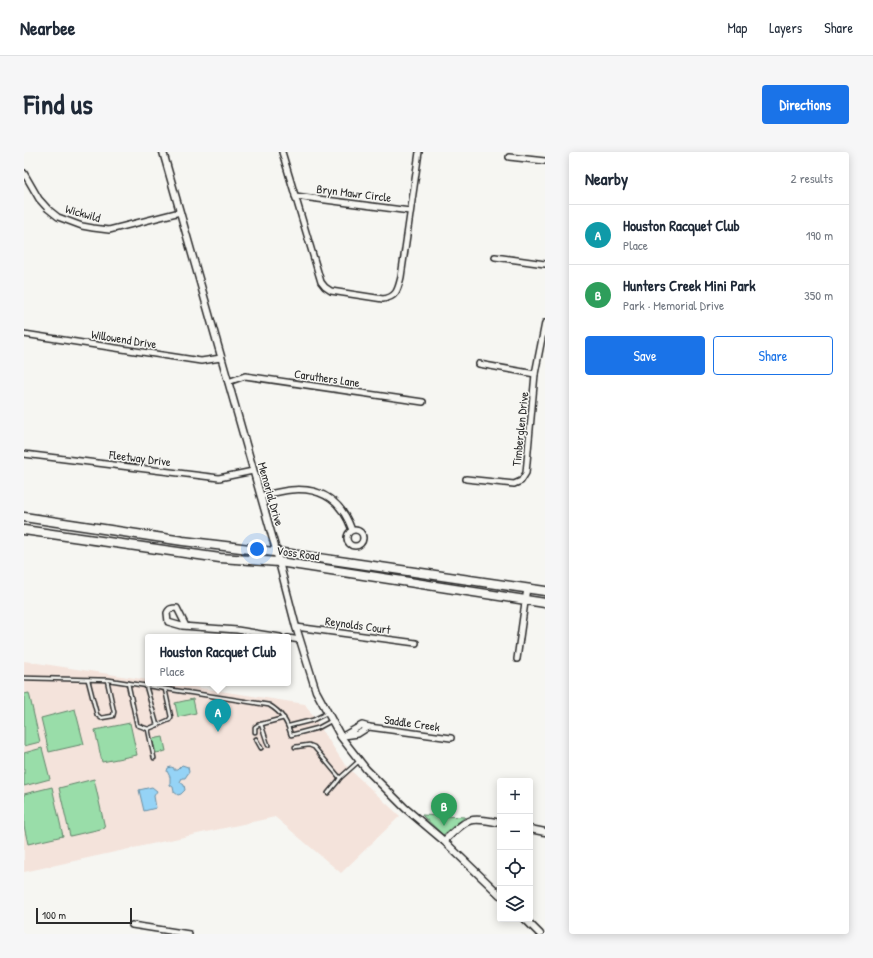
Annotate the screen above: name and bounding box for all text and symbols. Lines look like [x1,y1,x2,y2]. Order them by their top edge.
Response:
text: Nearbee [20,15,75,41]
text: Map [727,18,747,37]
text: Layers [769,18,802,37]
text: Share [824,18,853,37]
text: Find us [24,85,93,123]
button: Directions [762,85,849,124]
text: Nearby [585,167,628,190]
text: 2 results [791,169,833,187]
street label: Bryn Mawr Circle [316,180,393,206]
street label: Wickwild [63,200,103,226]
text: Houston Racquet Club [623,215,740,236]
text: A [595,226,601,244]
text: 190 m [806,226,833,244]
text: Place [623,236,648,254]
text: Hunters Creek Mini Park [623,275,756,296]
text: B [595,286,601,304]
text: 350 m [804,286,833,304]
text: Park · Memorial Drive [623,296,724,314]
street label: Willowend Drive [90,325,158,353]
button: Save [585,336,705,375]
button: Share [713,336,833,375]
street label: Caruthers Lane [293,365,361,391]
street label: Timberglen Drive [508,391,532,467]
street label: Fleetway Drive [107,446,172,470]
street label: Memorial Drive [254,460,288,528]
your location [247,539,267,559]
street label: Voss Road [275,542,321,564]
street label: Reynolds Court [324,612,393,638]
popup [145,634,291,686]
text: Houston Racquet Club [160,641,276,662]
text: Place [160,662,185,680]
pin: A [205,699,231,732]
street label: Saddle Creek [383,711,441,735]
map controls [497,778,533,922]
button: + [497,778,533,814]
pin: B [431,793,457,826]
button: − [497,814,533,850]
button: locate [497,850,533,886]
button: layers [497,886,533,922]
scale bar [36,906,132,925]
text: 100 m [42,908,66,922]

